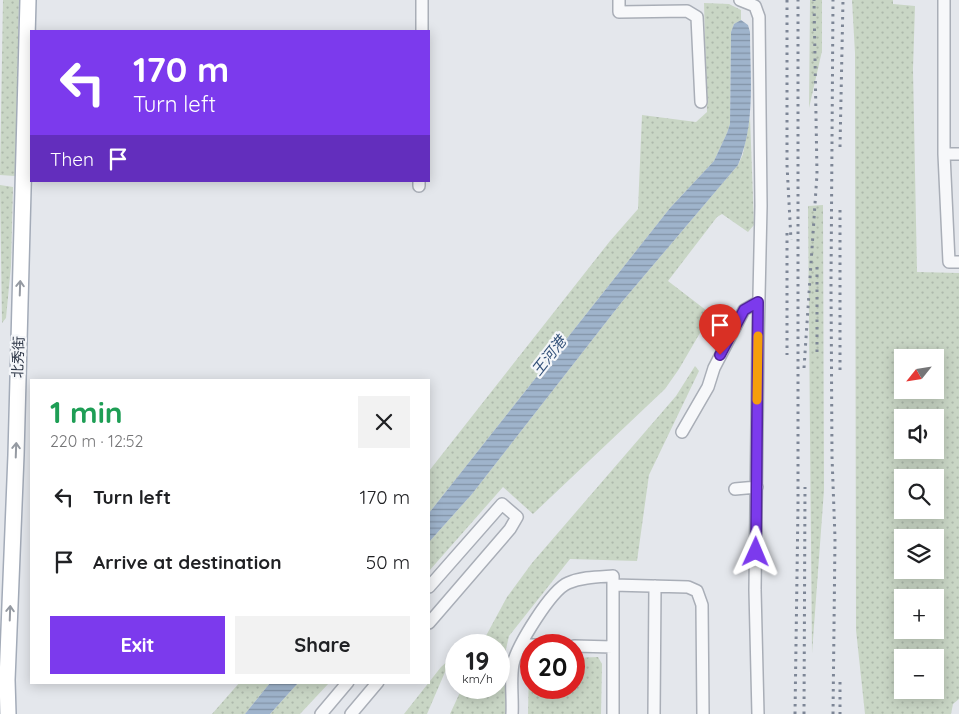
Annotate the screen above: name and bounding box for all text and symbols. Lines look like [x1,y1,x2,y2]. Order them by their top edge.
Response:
text: 170 m [133,47,229,91]
icon: left [50,50,115,115]
text: Turn left [133,90,216,118]
icon: arrive [104,145,132,173]
text: Then [50,147,94,171]
one-way arrow [15,280,25,296]
pin [699,304,741,355]
icon: arrive [706,311,734,339]
water label: 王河港 [527,331,571,379]
street label: 北秀街 [8,336,28,378]
north arrow [894,349,944,399]
map controls [894,349,944,699]
text: 1 min [50,393,123,431]
button: close [358,396,410,448]
button: sound [894,409,944,459]
text: 220 m · 12:52 [50,431,143,451]
one-way arrow [11,443,20,459]
button: search [894,469,944,519]
icon: left [50,483,78,511]
text: Turn left [93,485,171,509]
text: 170 m [359,485,410,509]
position arrow [729,525,781,577]
button: layers [894,529,944,579]
icon: arrive [50,548,78,576]
text: Arrive at destination [93,550,282,574]
text: 50 m [366,550,410,574]
button: + [894,589,944,639]
one-way arrow [5,605,14,621]
button: Exit [50,616,225,674]
button: Share [235,616,410,674]
speed limit sign: 20 [520,634,585,699]
text: 19 [466,645,489,676]
button: − [894,649,944,699]
text: km/h [462,671,493,686]

